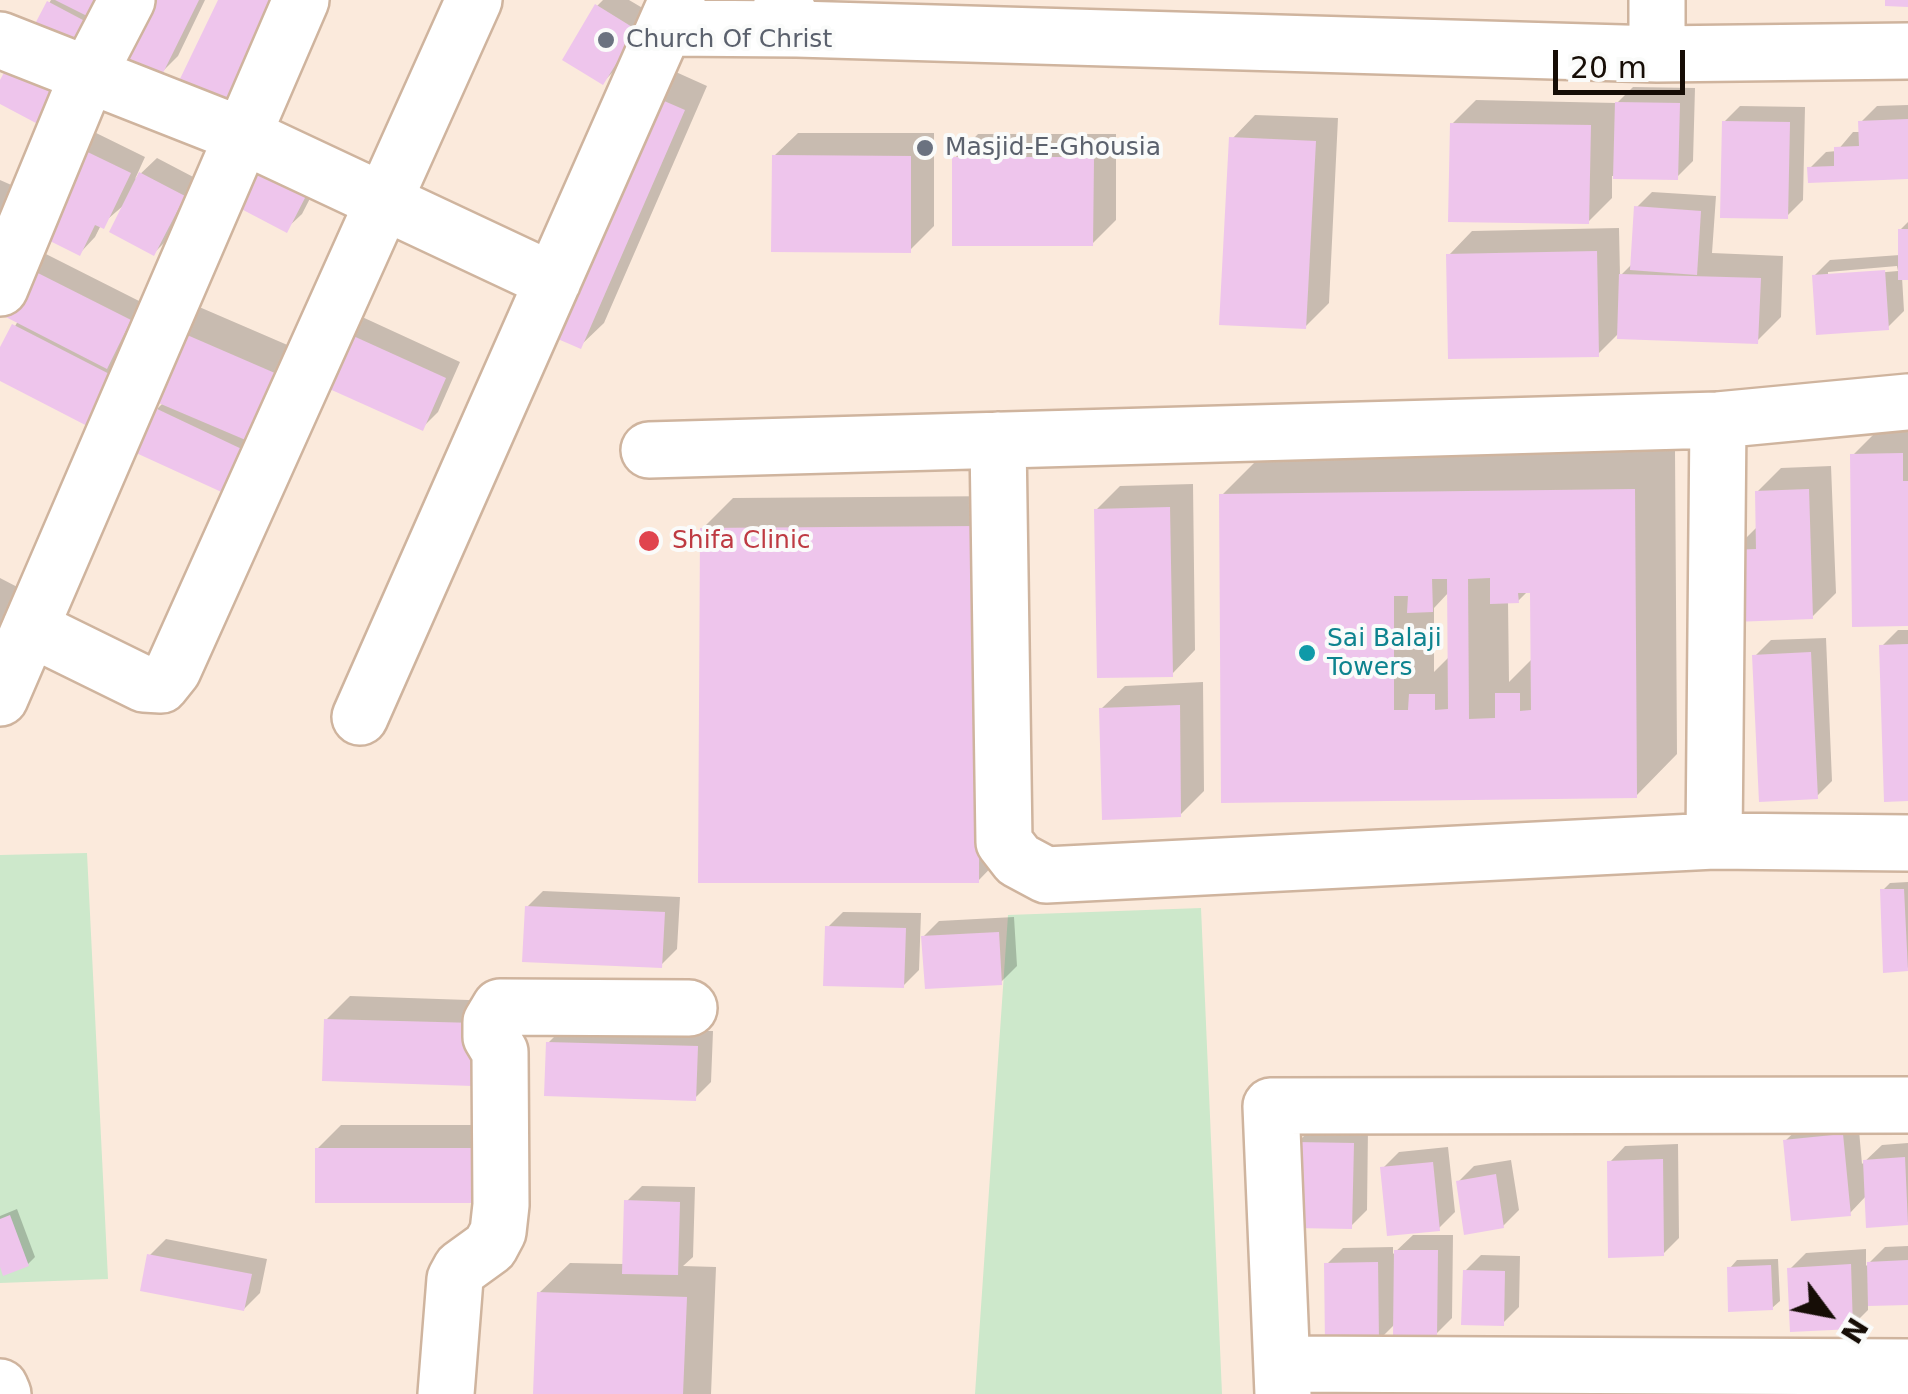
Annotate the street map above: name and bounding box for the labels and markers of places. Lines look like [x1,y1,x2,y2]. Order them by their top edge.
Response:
place label: Church Of Christ [626,25,832,55]
marker: Church Of Christ [595,29,617,51]
place label: Masjid-E-Ghousia [945,133,1161,163]
marker: Masjid-E-Ghousia [914,137,936,159]
place label: Shifa Clinic [672,526,811,556]
marker: Shifa Clinic [636,528,662,554]
place label: Sai Balaji Towers [1327,624,1442,683]
marker: Sai Balaji Towers [1296,642,1318,664]

